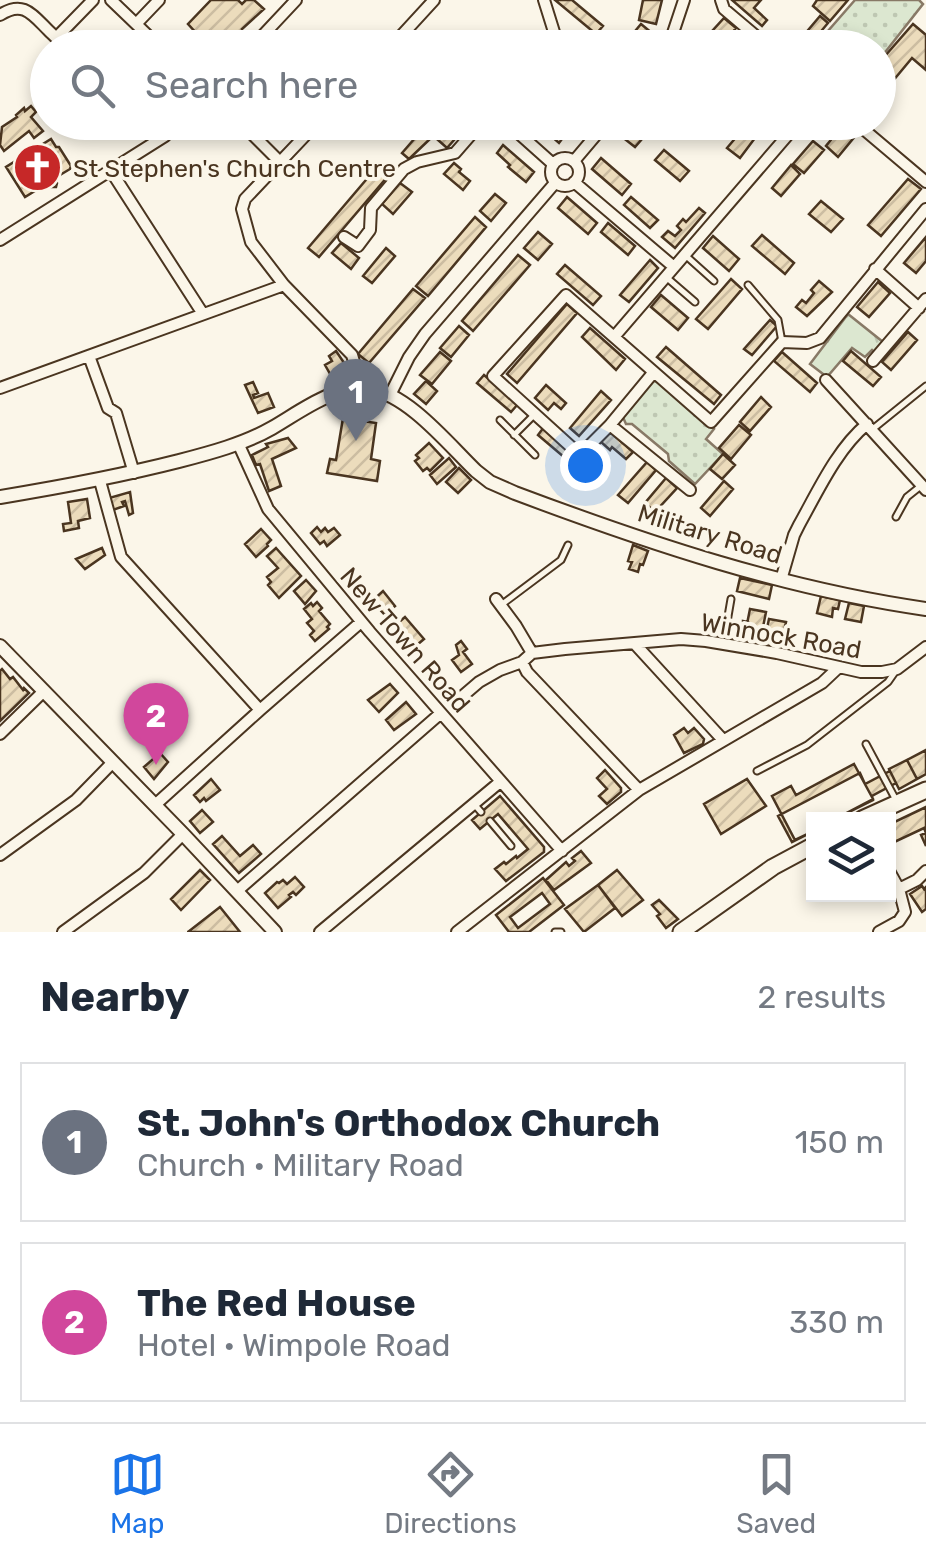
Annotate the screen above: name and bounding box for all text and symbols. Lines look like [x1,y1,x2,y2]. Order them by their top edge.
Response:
search box [30,30,896,140]
icon: search [65,58,120,113]
text: Search here [145,62,358,108]
church icon: St Stephen's Church Centre [12,142,64,194]
place label: St Stephen's Church Centre [73,154,396,183]
pin: 1 [324,358,388,441]
your location [560,440,611,491]
street label: Military Road [634,498,786,570]
street label: New Town Road [334,562,476,718]
street label: Winnock Road [698,608,864,664]
pin: 2 [124,682,188,765]
map controls [806,812,896,902]
button: layers [806,812,896,902]
text: Nearby [40,972,190,1022]
text: 2 results [757,978,886,1016]
text: St. John's Orthodox Church [137,1100,660,1146]
text: 1 [67,1123,82,1161]
text: 150 m [795,1123,884,1161]
text: Church · Military Road [137,1146,464,1184]
text: The Red House [137,1280,416,1326]
text: 2 [64,1303,85,1341]
text: 330 m [789,1303,884,1341]
text: Hotel · Wimpole Road [137,1326,451,1364]
tab: Map [110,1447,165,1540]
tab: Directions [384,1447,517,1540]
tab: Saved [736,1447,816,1540]

